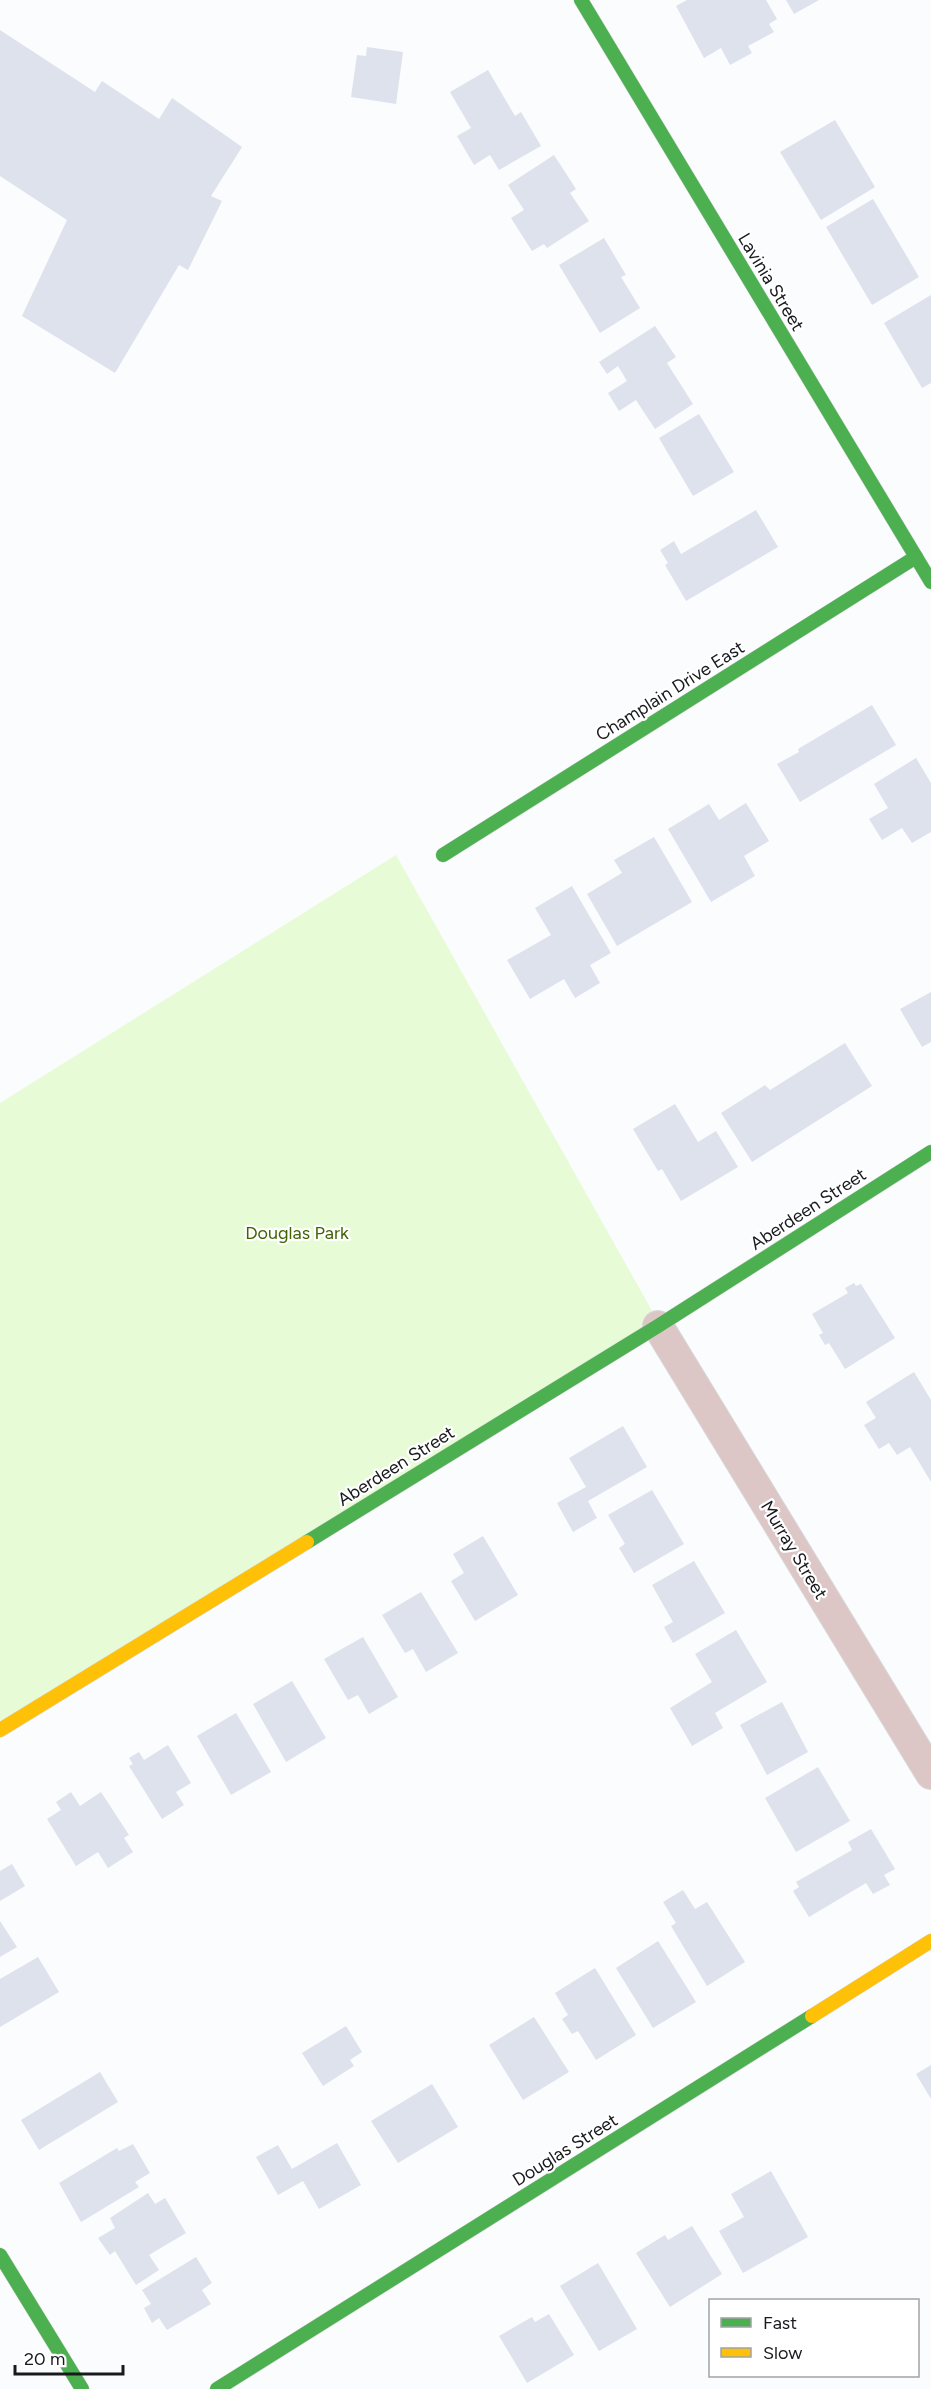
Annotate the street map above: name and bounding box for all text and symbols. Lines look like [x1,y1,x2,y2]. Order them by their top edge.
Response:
street label: Lavinia Street [733,229,809,335]
street label: Champlain Drive East [592,636,749,746]
street label: Aberdeen Street [746,1163,870,1255]
park label: Douglas Park [245,1222,349,1244]
street label: Aberdeen Street [333,1421,459,1511]
street label: Murray Street [756,1497,832,1603]
street label: Douglas Street [508,2109,622,2191]
legend [709,2299,919,2377]
text: Fast [763,2312,797,2334]
scale bar [15,2338,123,2376]
text: Slow [763,2342,802,2364]
text: 20 m [24,2348,65,2370]

